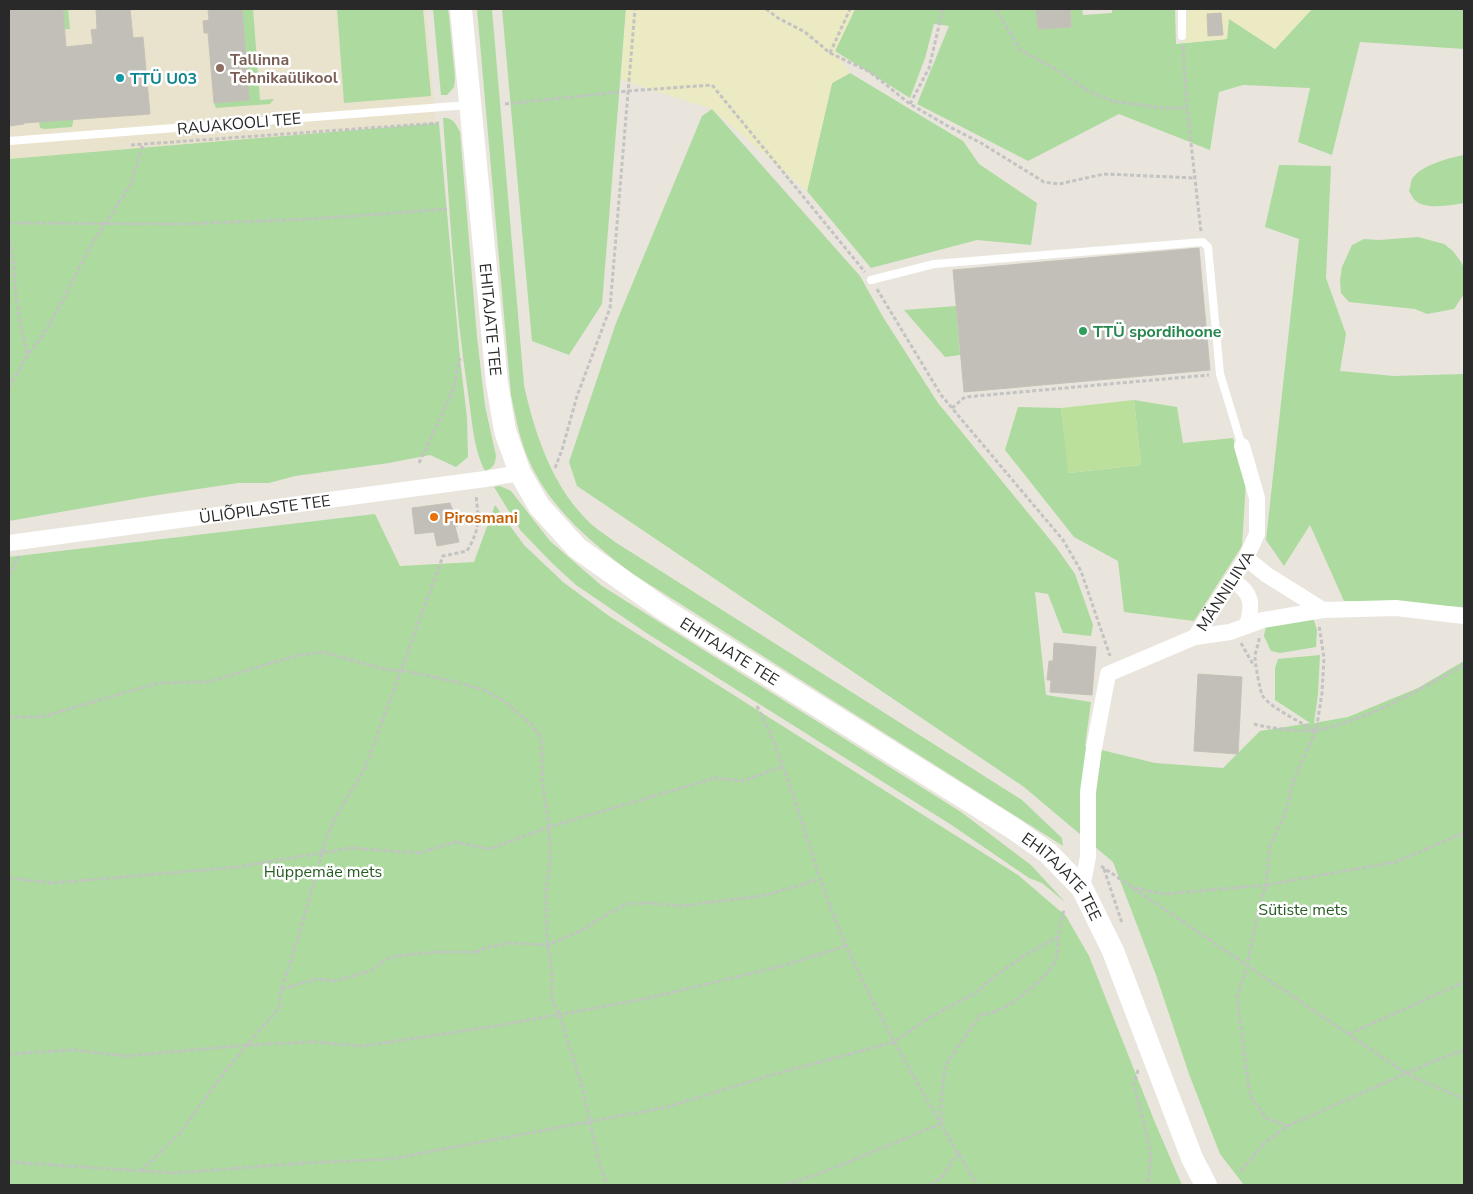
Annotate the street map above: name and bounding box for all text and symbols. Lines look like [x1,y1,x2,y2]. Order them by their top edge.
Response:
place label: Tallinna Tehnikaülikool [230,49,338,89]
marker: Tallinna Tehnikaülikool [214,62,226,74]
place label: TTÜ U03 [130,68,197,90]
marker: TTÜ U03 [114,72,126,84]
street label: RAUAKOOLI TEE [176,108,302,140]
street label: EHITAJATE TEE [474,262,506,377]
place label: TTÜ spordihoone [1093,321,1222,343]
marker: TTÜ spordihoone [1077,325,1089,337]
street label: ÜLIÕPILASTE TEE [198,490,332,529]
place label: Pirosmani [444,507,518,529]
marker: Pirosmani [428,511,440,523]
street label: MÄNNILIIVA [1192,547,1260,636]
street label: EHITAJATE TEE [675,612,783,691]
street label: EHITAJATE TEE [1017,828,1106,924]
park label: Hüppemäe mets [264,861,382,883]
park label: Sütiste mets [1258,899,1348,921]

